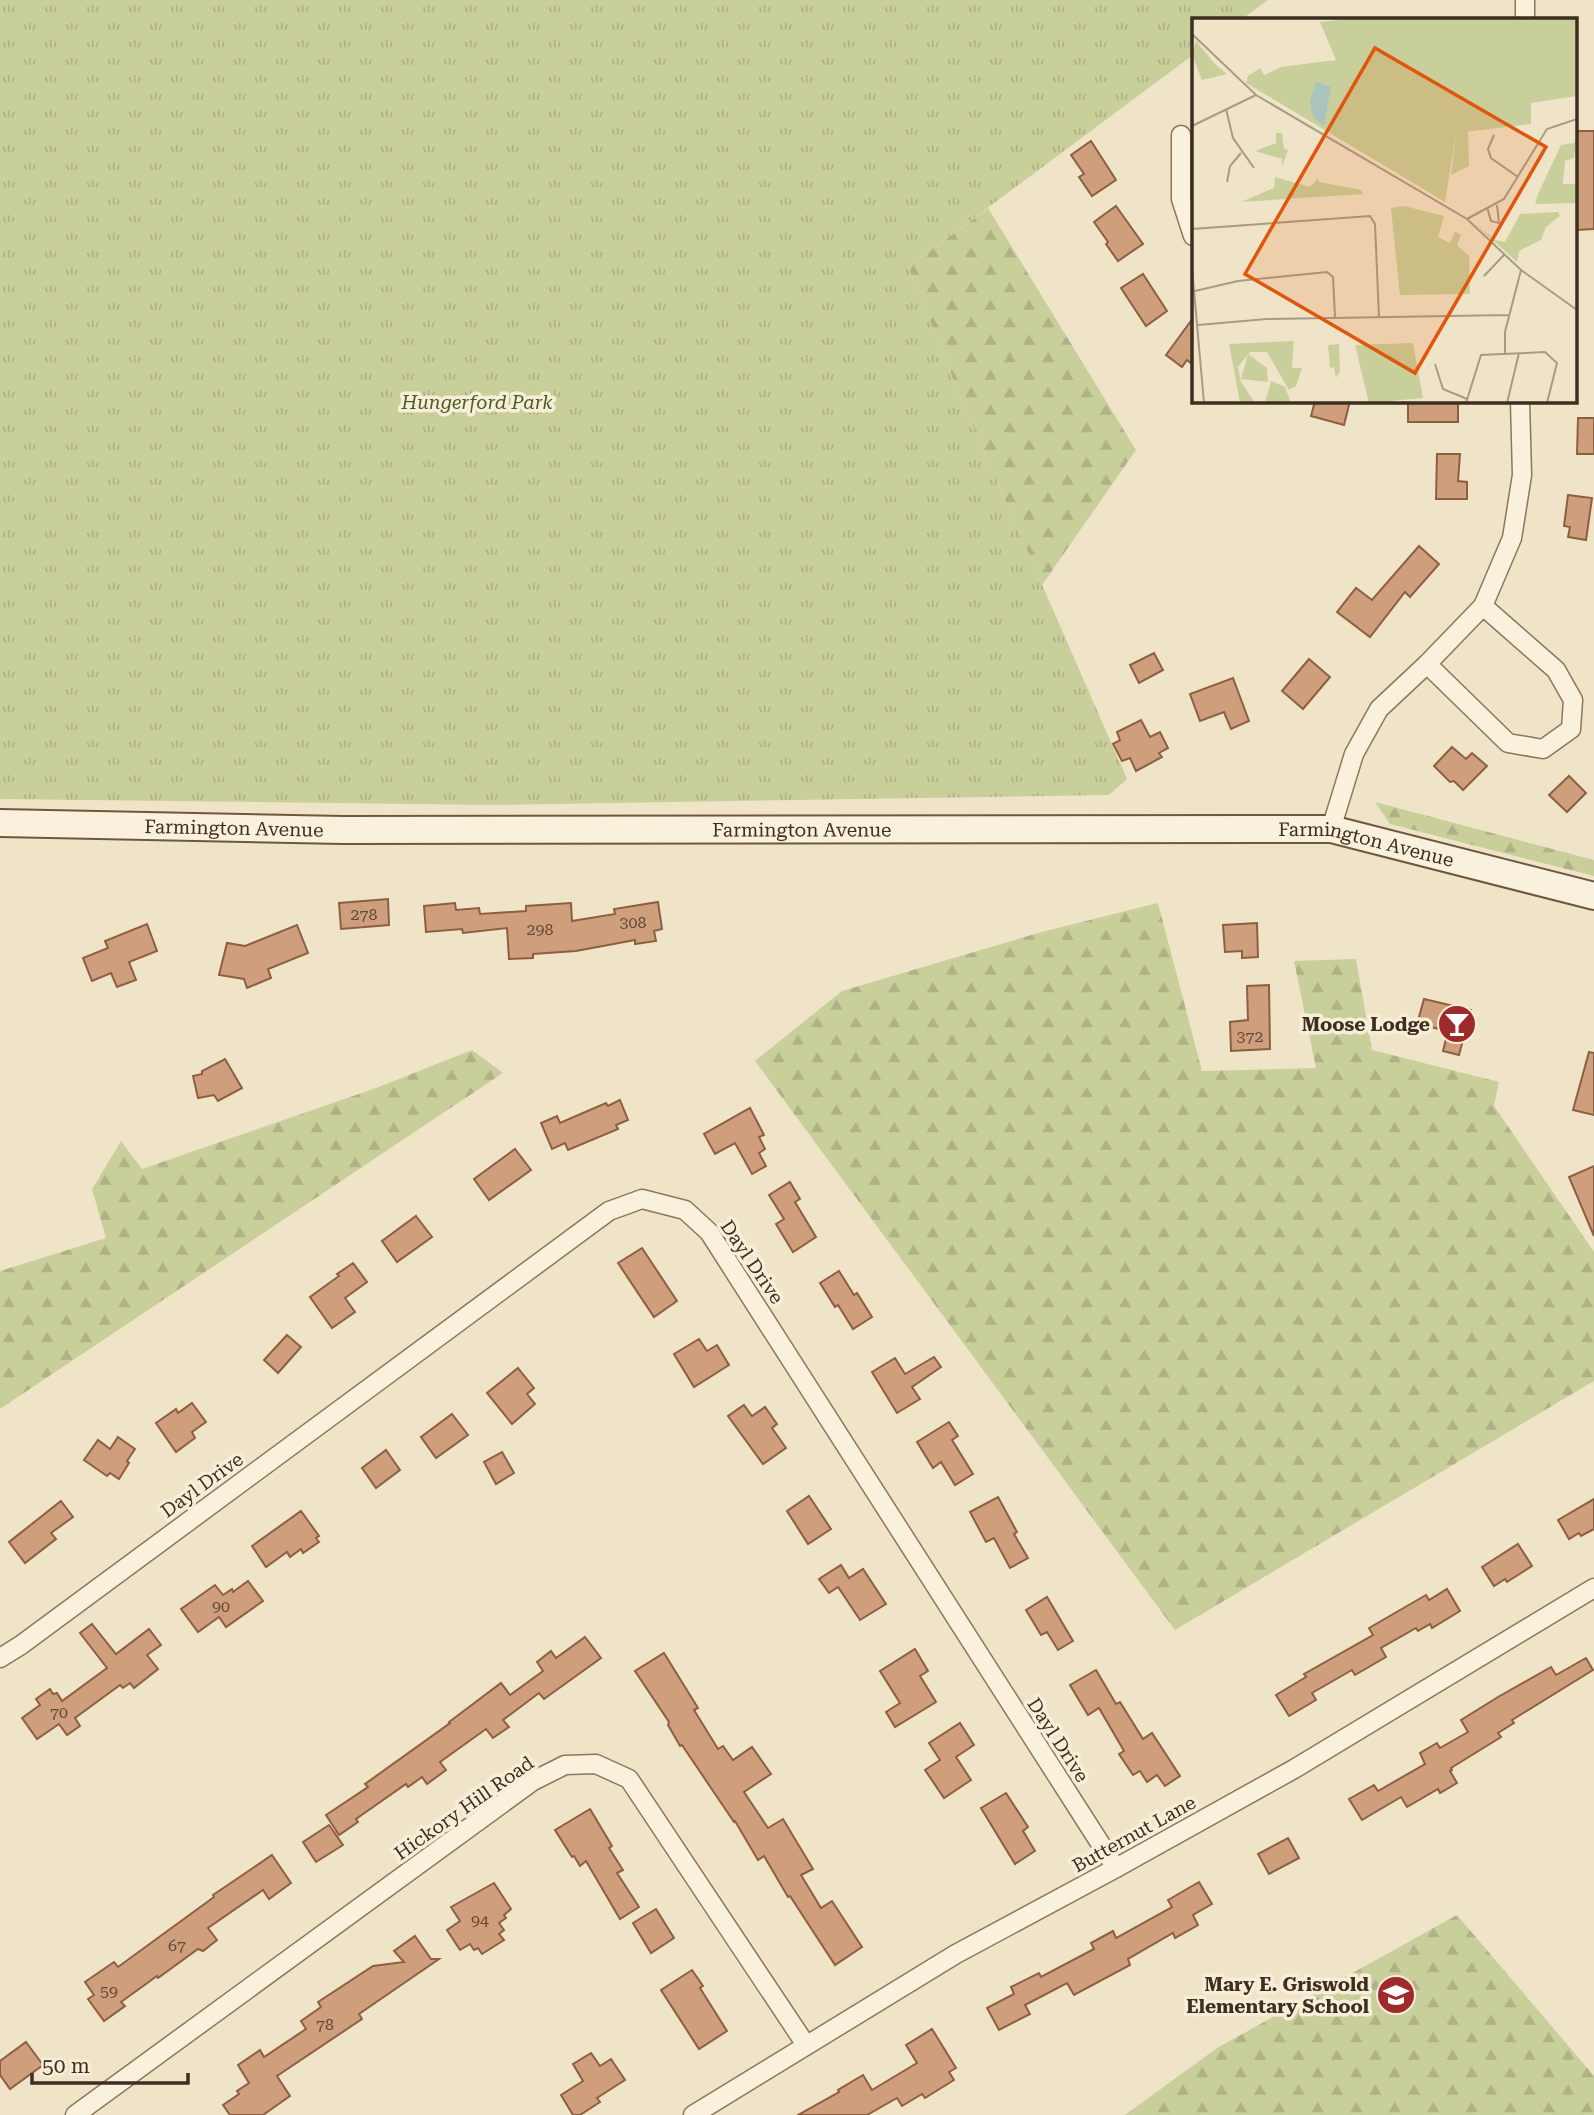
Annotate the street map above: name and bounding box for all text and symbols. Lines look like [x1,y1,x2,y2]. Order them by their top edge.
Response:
inset map [1192,18,1576,402]
park label: Hungerford Park [400,391,553,414]
street label: Farmington Avenue [144,814,324,841]
street label: Farmington Avenue [712,818,892,841]
street label: Farmington Avenue [1278,818,1456,871]
house number: 278 [351,905,377,924]
house number: 308 [620,913,646,932]
house number: 298 [527,920,553,939]
bar icon: Moose Lodge [1436,1003,1478,1045]
place label: Moose Lodge [1302,1013,1430,1036]
house number: 372 [1237,1027,1263,1046]
street label: Dayl Drive [716,1216,788,1308]
street label: Dayl Drive [156,1447,248,1523]
house number: 90 [212,1597,230,1616]
street label: Dayl Drive [1022,1693,1094,1787]
house number: 70 [50,1703,68,1722]
street label: Hickory Hill Road [390,1751,538,1865]
street label: Butternut Lane [1068,1791,1200,1877]
house number: 94 [471,1911,489,1930]
house number: 67 [168,1936,186,1955]
place label: Mary E. Griswold Elementary School [1186,1973,1369,2018]
school or university icon: Mary E. Griswold Elementary School [1375,1974,1417,2016]
house number: 59 [100,1982,118,2001]
house number: 78 [316,2015,334,2034]
scale bar [32,2042,187,2086]
text: 50 m [42,2054,90,2078]

